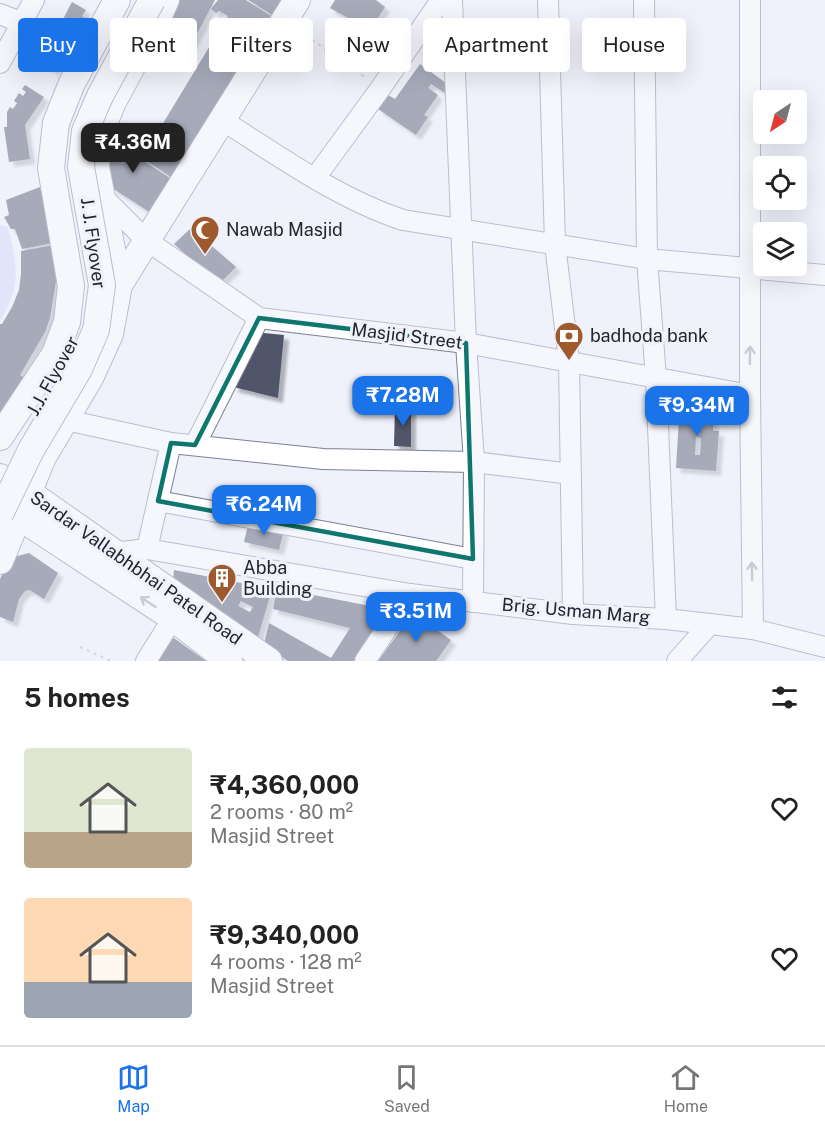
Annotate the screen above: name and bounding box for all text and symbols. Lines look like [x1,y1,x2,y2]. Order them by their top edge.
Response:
chip: Buy [18,18,98,72]
chip: Rent [110,18,197,72]
chip: Filters [209,18,313,72]
chip: New [325,18,411,72]
chip: Apartment [423,18,570,72]
chip: House [582,18,686,72]
north arrow [753,90,807,144]
map controls [753,90,807,276]
pin: ₹4.36M [84,123,182,174]
text: ₹4.36M [95,130,171,154]
button: locate [753,156,807,210]
street label: J. J. Flyover [77,196,110,290]
mosque icon: Nawab Masjid [189,214,221,256]
place label: Nawab Masjid [226,219,343,240]
button: layers [753,222,807,276]
street label: Masjid Street [350,318,464,353]
bank icon: badhoda bank [553,320,585,362]
place label: badhoda bank [590,325,708,346]
street label: J.J. Flyover [22,332,83,419]
one-way arrow [744,345,756,365]
pin: ₹7.28M [354,376,452,427]
text: ₹7.28M [366,383,440,407]
pin: ₹9.34M [648,386,746,437]
text: ₹9.34M [659,393,735,417]
pin: ₹6.24M [215,485,313,536]
street label: Sardar Vallabhbhai Patel Road [26,486,246,649]
text: ₹6.24M [226,492,302,516]
place label: Abba Building [243,557,312,599]
one-way arrow [746,561,758,581]
building icon: Abba Building [206,562,238,604]
pin: ₹3.51M [367,592,465,643]
street label: Brig. Usman Marg [501,594,651,627]
one-way arrow [140,595,157,607]
text: ₹3.51M [380,599,452,623]
icon: filters [768,681,801,714]
text: 5 homes [24,682,130,713]
text: ₹4,360,000 [210,769,359,800]
icon: home [72,772,144,844]
icon: heart [768,792,801,825]
text: 2 rooms · 80 m² [210,800,353,824]
text: Masjid Street [210,824,334,848]
text: ₹9,340,000 [210,919,359,950]
icon: home [72,922,144,994]
icon: heart [768,942,801,975]
text: 4 rooms · 128 m² [210,950,362,974]
text: Masjid Street [210,974,334,998]
tab: Map [117,1061,150,1116]
tab: Saved [384,1061,430,1116]
tab: Home [664,1061,708,1116]

